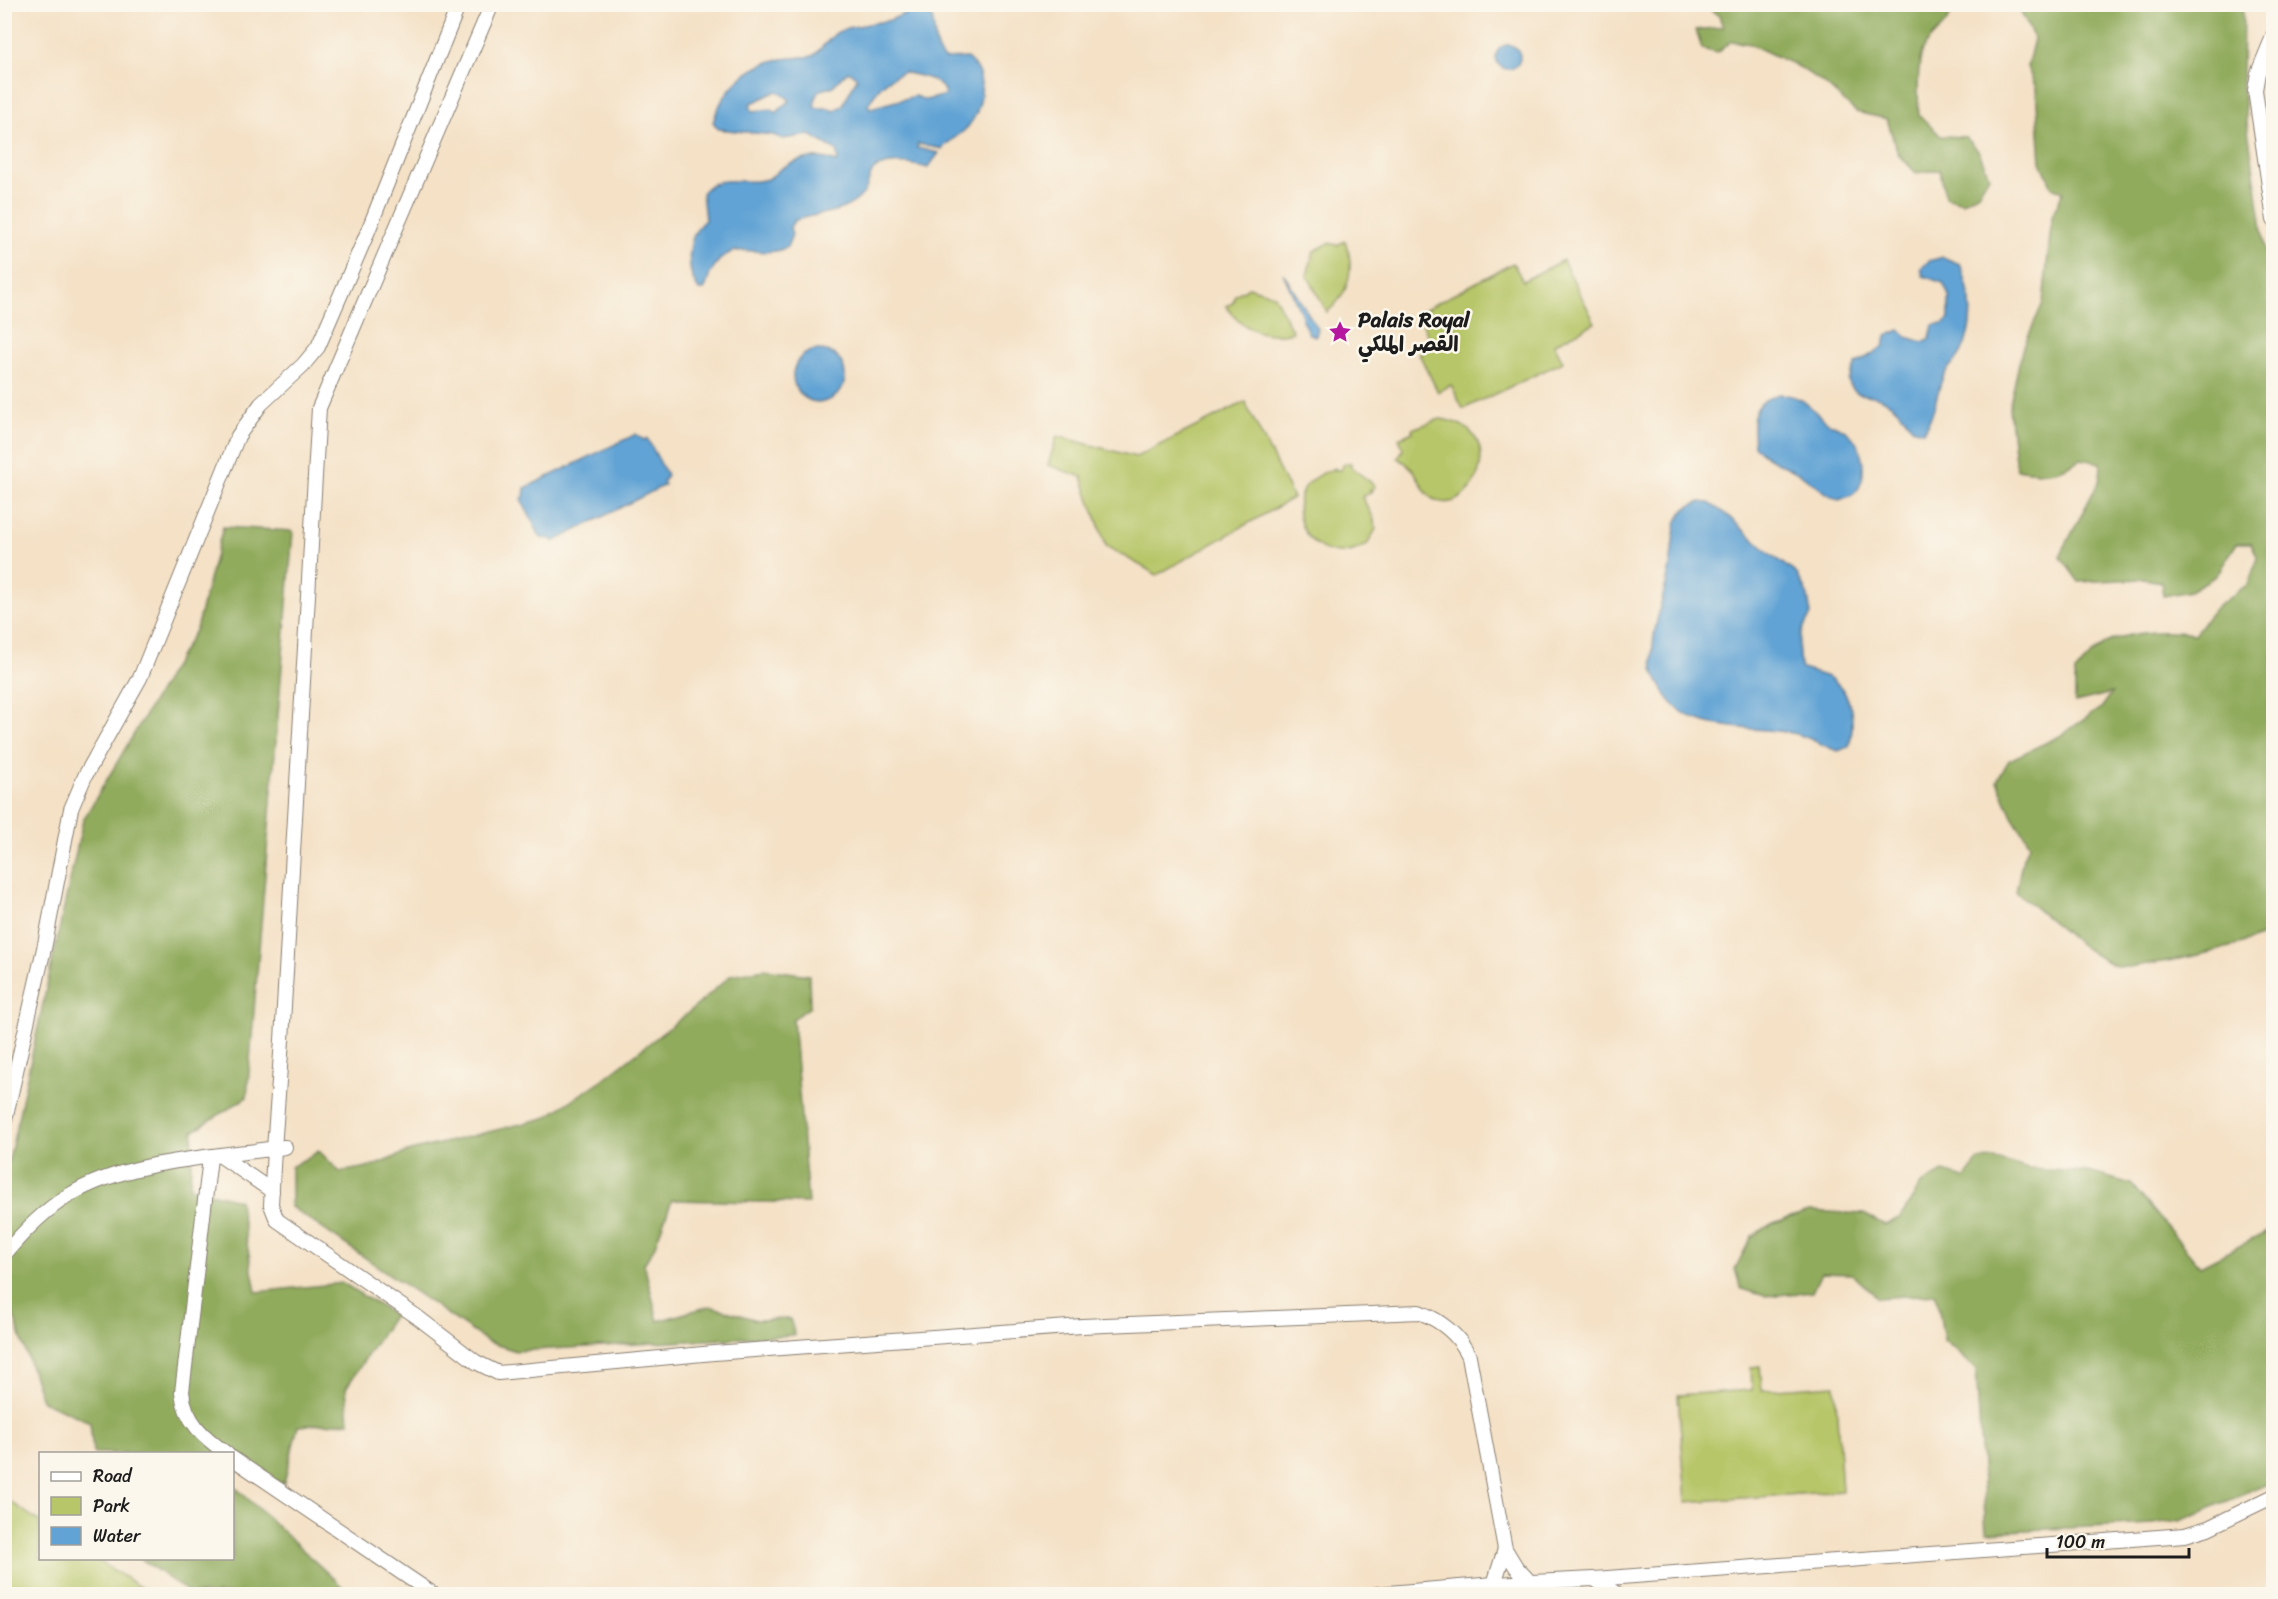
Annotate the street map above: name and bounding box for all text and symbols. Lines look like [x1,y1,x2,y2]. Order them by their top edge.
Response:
place label: Palais Royal القصر الملكي [1358,301,1470,363]
place icon: Palais Royal القصر الملكي [1327,319,1353,345]
legend [39,1452,234,1560]
text: Road [93,1460,133,1492]
text: Park [93,1490,130,1522]
text: Water [93,1520,142,1552]
scale bar [2047,1521,2190,1559]
text: 100 m [2056,1526,2105,1558]

